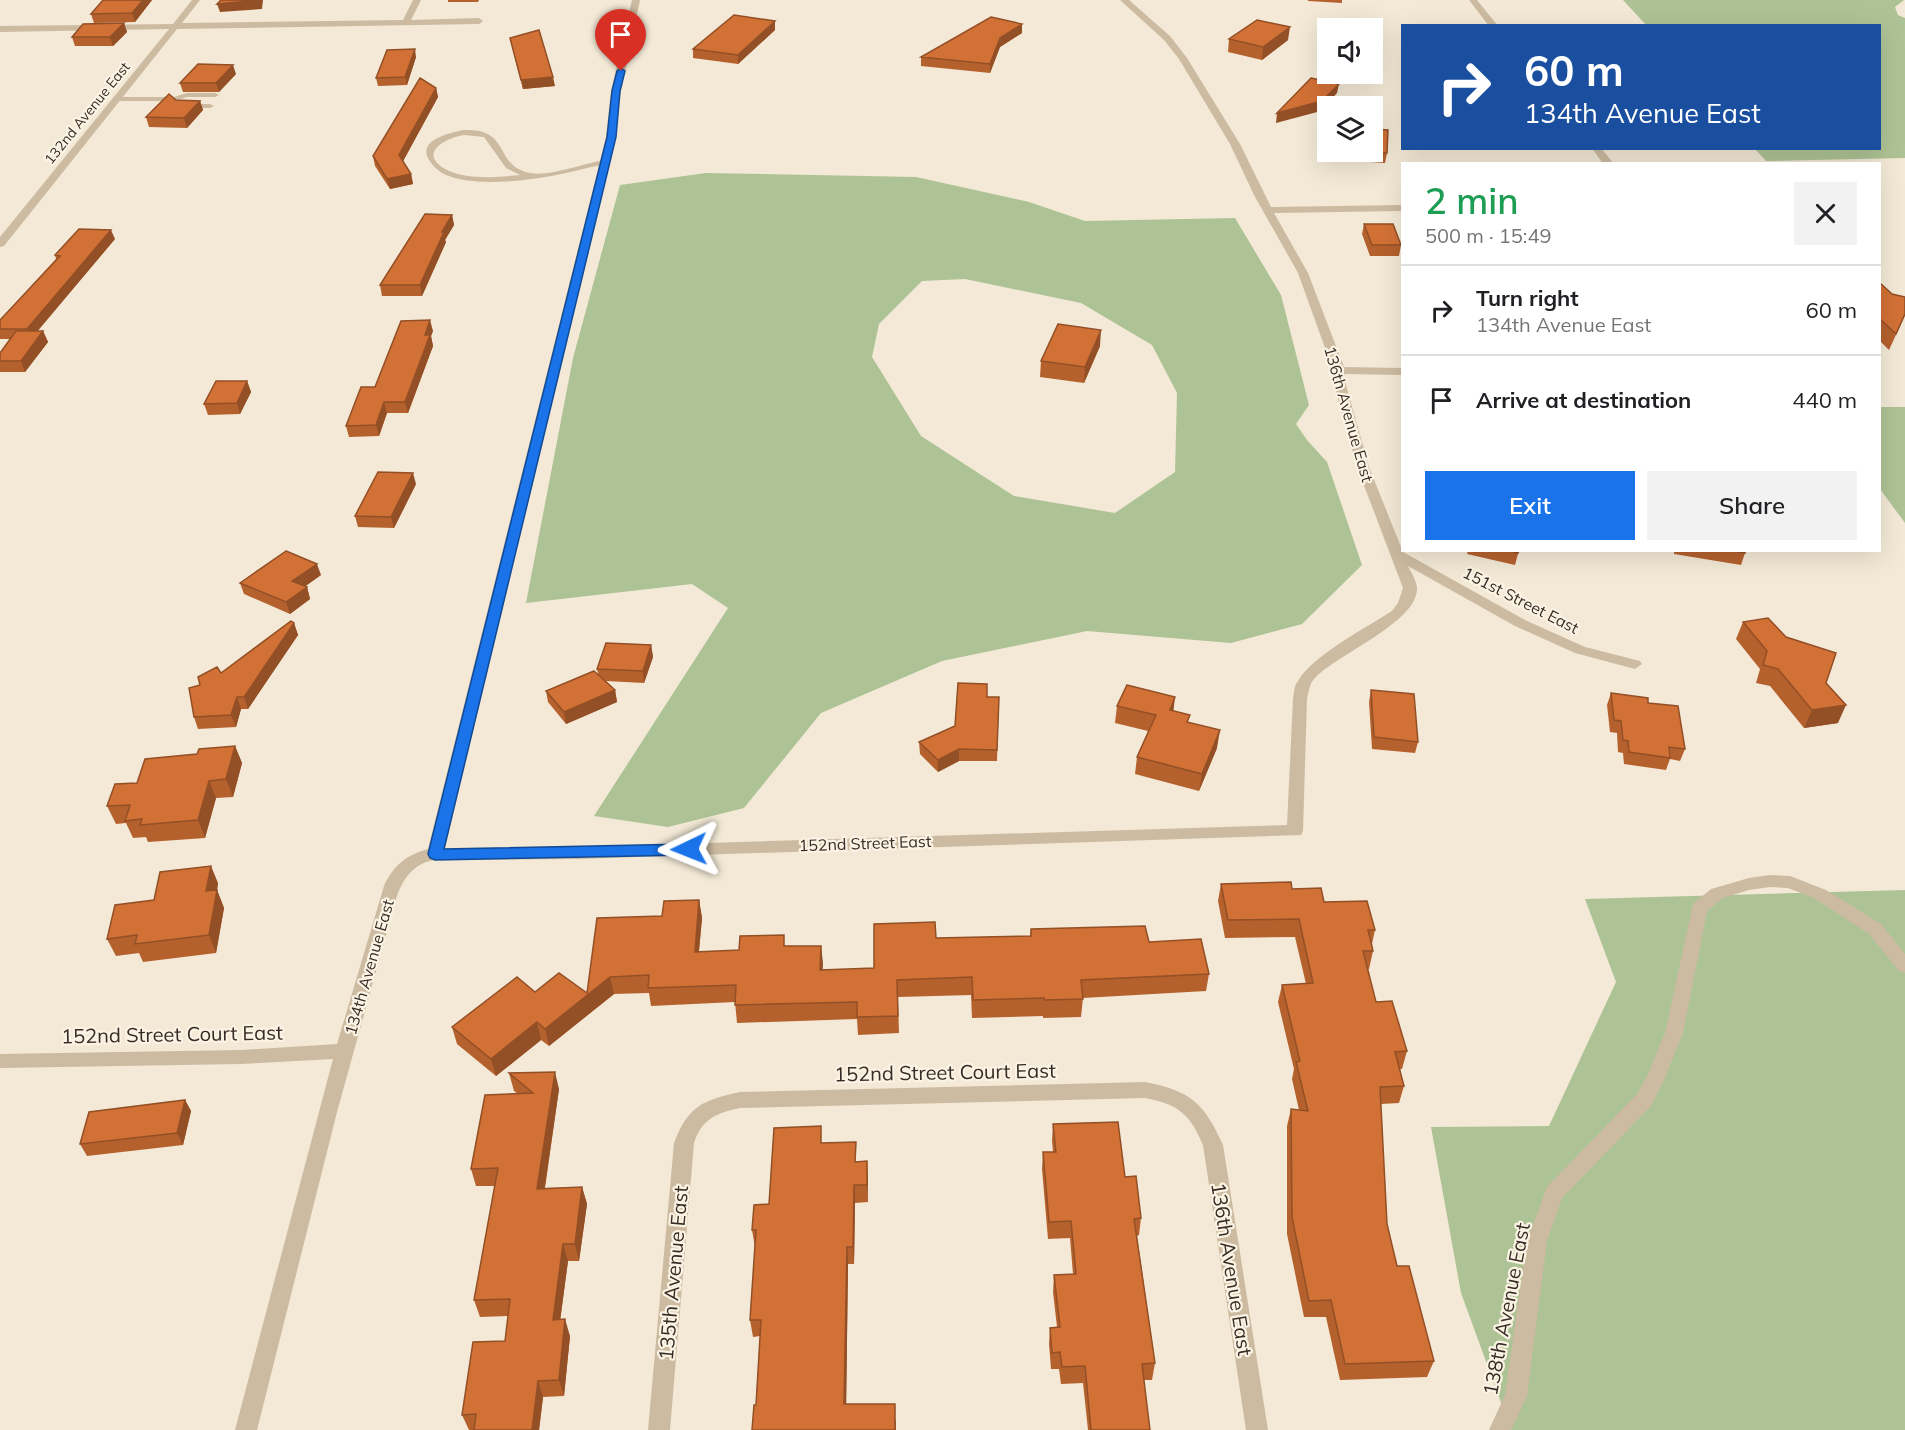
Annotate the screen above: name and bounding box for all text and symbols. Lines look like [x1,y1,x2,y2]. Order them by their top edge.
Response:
pin [595,9,646,71]
icon: arrive [604,18,637,51]
map controls [1317,18,1383,162]
button: sound [1317,18,1383,84]
text: 60 m [1524,44,1624,97]
icon: right [1425,48,1503,126]
street label: 132nd Avenue East [40,58,134,168]
button: layers [1317,96,1383,162]
text: 134th Avenue East [1524,96,1761,130]
text: 2 min [1425,178,1519,223]
button: close [1794,182,1857,245]
text: 500 m · 15:49 [1425,223,1551,248]
text: Turn right [1476,284,1579,312]
icon: right [1425,294,1458,327]
text: 60 m [1806,296,1857,324]
text: 134th Avenue East [1476,312,1651,337]
street label: 136th Avenue East [1320,344,1378,485]
icon: arrive [1425,384,1458,417]
text: Arrive at destination [1476,386,1691,414]
text: 440 m [1792,386,1857,414]
button: Exit [1425,471,1635,540]
button: Share [1647,471,1857,540]
street label: 151st Street East [1460,562,1583,638]
position arrow [657,817,721,881]
street label: 152nd Street East [798,831,932,855]
street label: 134th Avenue East [340,896,398,1037]
street label: 152nd Street Court East [61,1020,283,1048]
street label: 152nd Street Court East [834,1058,1056,1086]
street label: 136th Avenue East [1206,1180,1258,1358]
street label: 135th Avenue East [653,1185,693,1361]
street label: 138th Avenue East [1477,1221,1535,1397]

